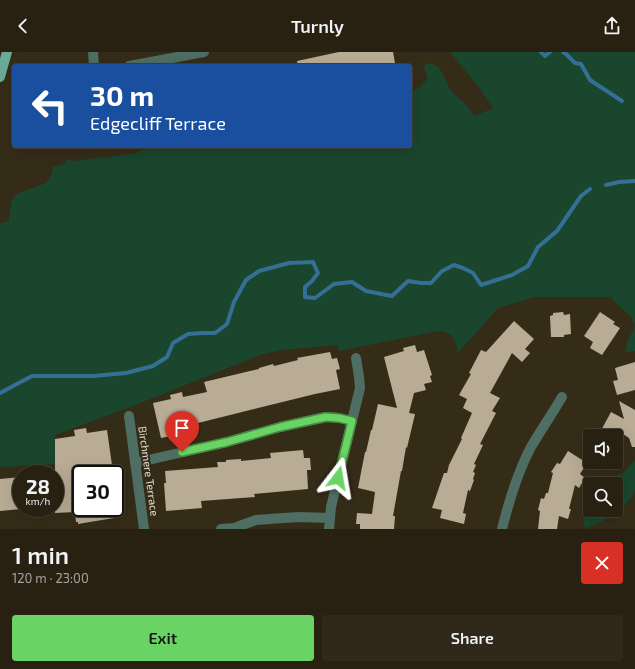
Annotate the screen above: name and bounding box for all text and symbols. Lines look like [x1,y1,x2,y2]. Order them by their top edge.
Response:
icon: back [12,15,34,37]
text: Turnly [291,15,344,37]
icon: share [601,15,623,37]
text: 30 m [90,78,154,112]
icon: left [24,80,76,132]
text: Edgecliff Terrace [90,112,226,134]
pin [165,411,199,452]
icon: arrive [171,417,193,439]
street label: Birchmere Terrace [136,425,162,517]
map controls [583,429,623,517]
button: sound [583,429,623,469]
position arrow [317,457,359,499]
speed limit sign: 30 [72,465,124,517]
text: 28 [26,474,50,498]
button: search [583,477,623,517]
text: km/h [26,495,50,507]
text: 1 min [12,540,69,569]
button: close [581,542,623,584]
text: 120 m · 23:00 [12,570,89,586]
button: Exit [12,615,314,661]
button: Share [322,615,623,661]

